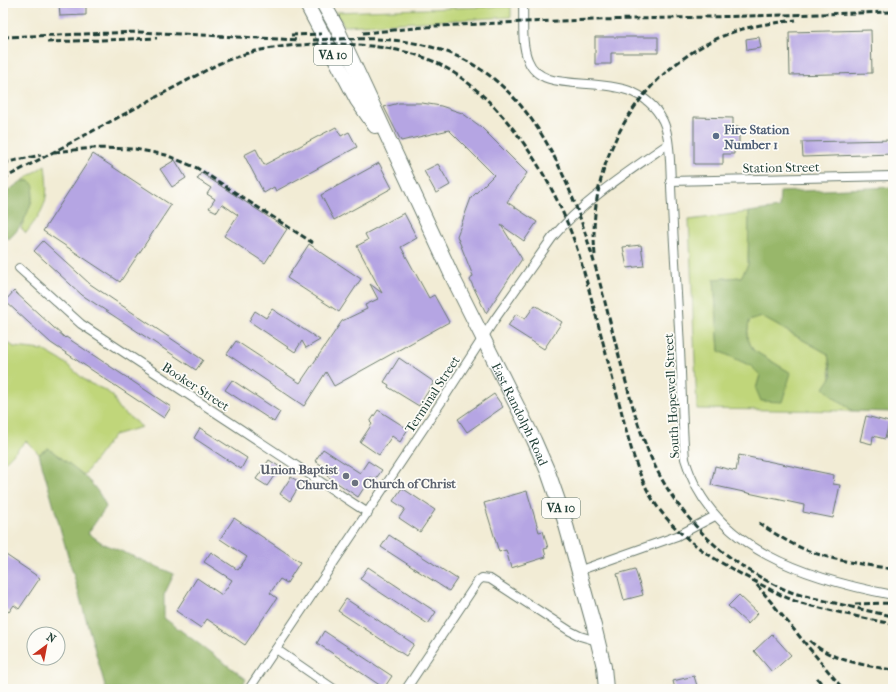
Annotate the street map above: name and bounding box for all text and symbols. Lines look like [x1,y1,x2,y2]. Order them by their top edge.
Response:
road number: VA 10 [314,45,352,65]
place label: Fire Station Number 1 [723,122,790,152]
marker: Fire Station Number 1 [711,131,721,141]
street label: Station Street [742,159,820,176]
street label: South Hopewell Street [661,333,682,459]
street label: Terminal Street [402,353,463,435]
street label: Booker Street [159,359,232,414]
street label: East Randolph Road [489,360,552,469]
place label: Union Baptist Church [259,462,339,492]
marker: Union Baptist Church [341,471,351,481]
place label: Church of Christ [363,476,456,491]
marker: Church of Christ [350,478,360,488]
road number: VA 10 [542,498,580,518]
north arrow [26,626,66,666]
text: N [44,630,59,646]

